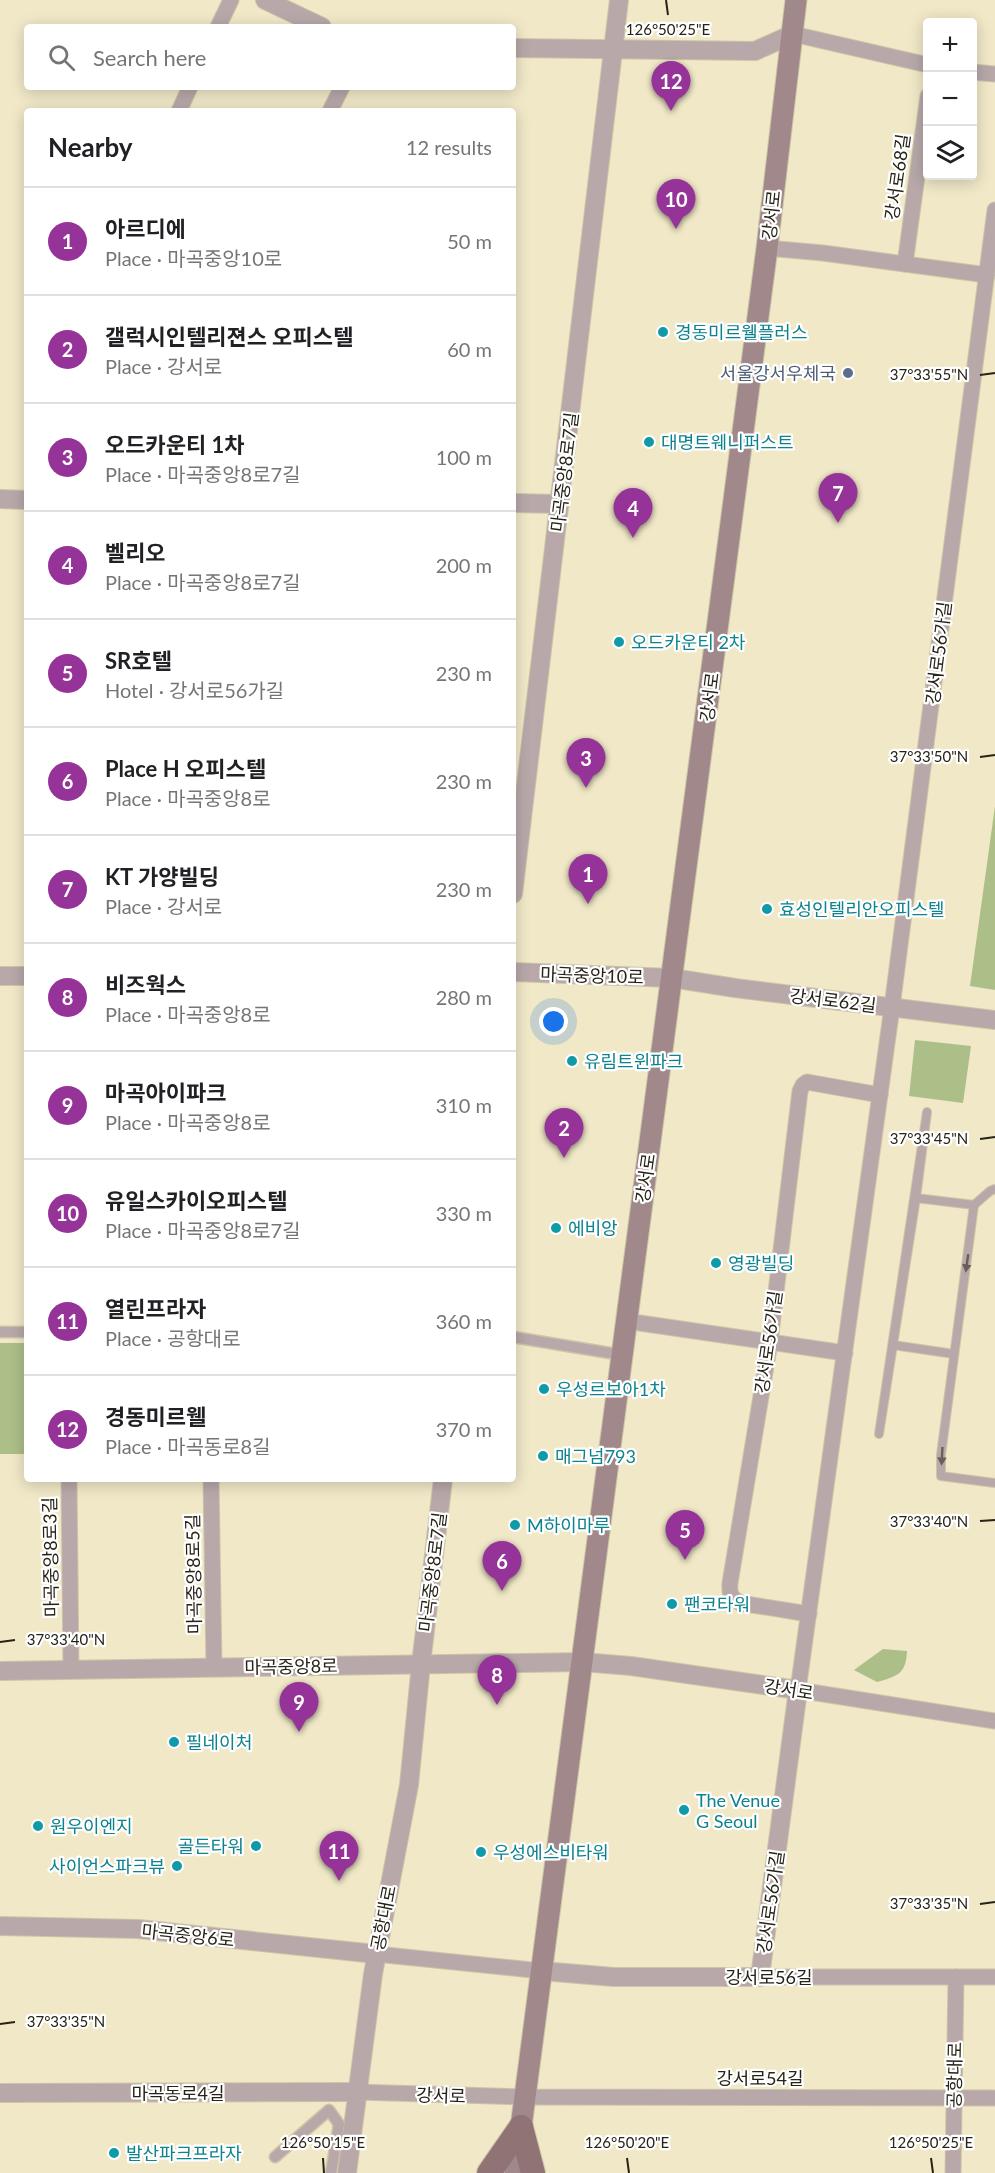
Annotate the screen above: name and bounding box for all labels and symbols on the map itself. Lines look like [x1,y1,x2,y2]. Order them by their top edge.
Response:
text: 126°50'25"E [626,20,710,38]
pin: 12 [652,62,690,111]
street label: 강서로68길 [880,132,914,222]
pin: 10 [656,180,696,229]
street label: 강서로 [757,189,785,241]
place label: 경동미르웰플러스 [675,321,807,343]
marker: 경동미르웰플러스 [656,325,670,339]
place label: 서울강서우체국 [720,362,836,384]
text: 37°33'55"N [890,365,968,383]
marker: 서울강서우체국 [841,366,855,380]
street label: 마곡중앙8로7길 [546,411,582,533]
place label: 대명트웨니퍼스트 [661,431,793,453]
marker: 대명트웨니퍼스트 [642,435,656,449]
pin: 7 [818,474,858,523]
pin: 4 [614,488,652,538]
street label: 강서로56가길 [921,600,955,706]
place label: 오드카운티 2차 [631,631,746,653]
marker: 오드카운티 2차 [612,635,626,649]
street label: 강서로 [695,671,723,723]
pin: 3 [566,738,606,788]
text: 37°33'50"N [890,747,968,765]
pin: 1 [568,854,608,904]
place label: 효성인텔리안오피스텔 [779,898,945,920]
marker: 효성인텔리안오피스텔 [760,902,774,916]
street label: 마곡중앙10로 [540,962,644,988]
street label: 강서로62길 [788,984,878,1016]
your location [539,1007,568,1036]
place label: 유림트윈파크 [584,1050,683,1072]
marker: 유림트윈파크 [565,1054,579,1068]
pin: 2 [544,1108,584,1158]
text: 37°33'45"N [890,1129,968,1147]
street label: 강서로 [631,1152,659,1204]
place label: 에비앙 [568,1217,618,1239]
marker: 에비앙 [549,1221,563,1235]
place label: 영광빌딩 [728,1252,794,1274]
one-way arrow [962,1253,971,1272]
marker: 영광빌딩 [709,1256,723,1270]
street label: 강서로56가길 [750,1289,786,1395]
place label: 우성르보아1차 [556,1378,666,1400]
marker: 우성르보아1차 [537,1382,551,1396]
place label: 매그넘793 [555,1445,636,1467]
one-way arrow [937,1446,946,1465]
marker: 매그넘793 [536,1449,550,1463]
street label: 마곡중앙8로3길 [38,1497,62,1617]
pin: 5 [666,1510,704,1560]
street label: 마곡중앙8로7길 [414,1511,450,1633]
text: 37°33'40"N [890,1512,968,1530]
street label: 마곡중앙8로5길 [181,1514,205,1634]
place label: M하이마루 [527,1514,610,1536]
marker: M하이마루 [508,1518,522,1532]
pin: 6 [482,1542,522,1591]
place label: 팬코타워 [684,1593,750,1615]
marker: 팬코타워 [665,1597,679,1611]
text: 37°33'40"N [27,1630,105,1648]
street label: 마곡중앙8로 [244,1654,338,1678]
pin: 8 [478,1656,516,1705]
street label: 강서로 [763,1674,815,1704]
pin: 9 [280,1682,318,1732]
place label: 필네이처 [186,1731,252,1753]
marker: 필네이처 [167,1735,181,1749]
place label: The Venue G Seoul [696,1789,780,1832]
marker: The Venue G Seoul [677,1803,691,1817]
place label: 원우이엔지 [50,1815,133,1837]
marker: 원우이엔지 [31,1819,45,1833]
pin: 11 [320,1832,358,1881]
place label: 골든타워 [178,1835,244,1857]
marker: 골든타워 [249,1839,263,1853]
place label: 우성에스비타워 [493,1841,609,1863]
marker: 우성에스비타워 [474,1845,488,1859]
street label: 강서로56가길 [752,1849,788,1955]
place label: 사이언스파크뷰 [49,1855,165,1877]
marker: 사이언스파크뷰 [170,1859,184,1873]
street label: 공항대로 [366,1883,400,1953]
text: 37°33'35"N [890,1894,968,1912]
street label: 마곡중앙6로 [140,1919,236,1951]
street label: 강서로56길 [725,1966,813,1988]
text: 37°33'35"N [27,2012,105,2030]
street label: 공항대로 [942,2042,966,2108]
street label: 강서로54길 [716,2067,804,2089]
street label: 마곡동로4길 [131,2082,225,2104]
street label: 강서로 [416,2083,466,2107]
text: 126°50'15"E [281,2133,365,2151]
text: 126°50'20"E [585,2133,669,2151]
text: 126°50'25"E [889,2133,973,2151]
place label: 발산파크프라자 [126,2142,242,2164]
marker: 발산파크프라자 [107,2146,121,2160]

